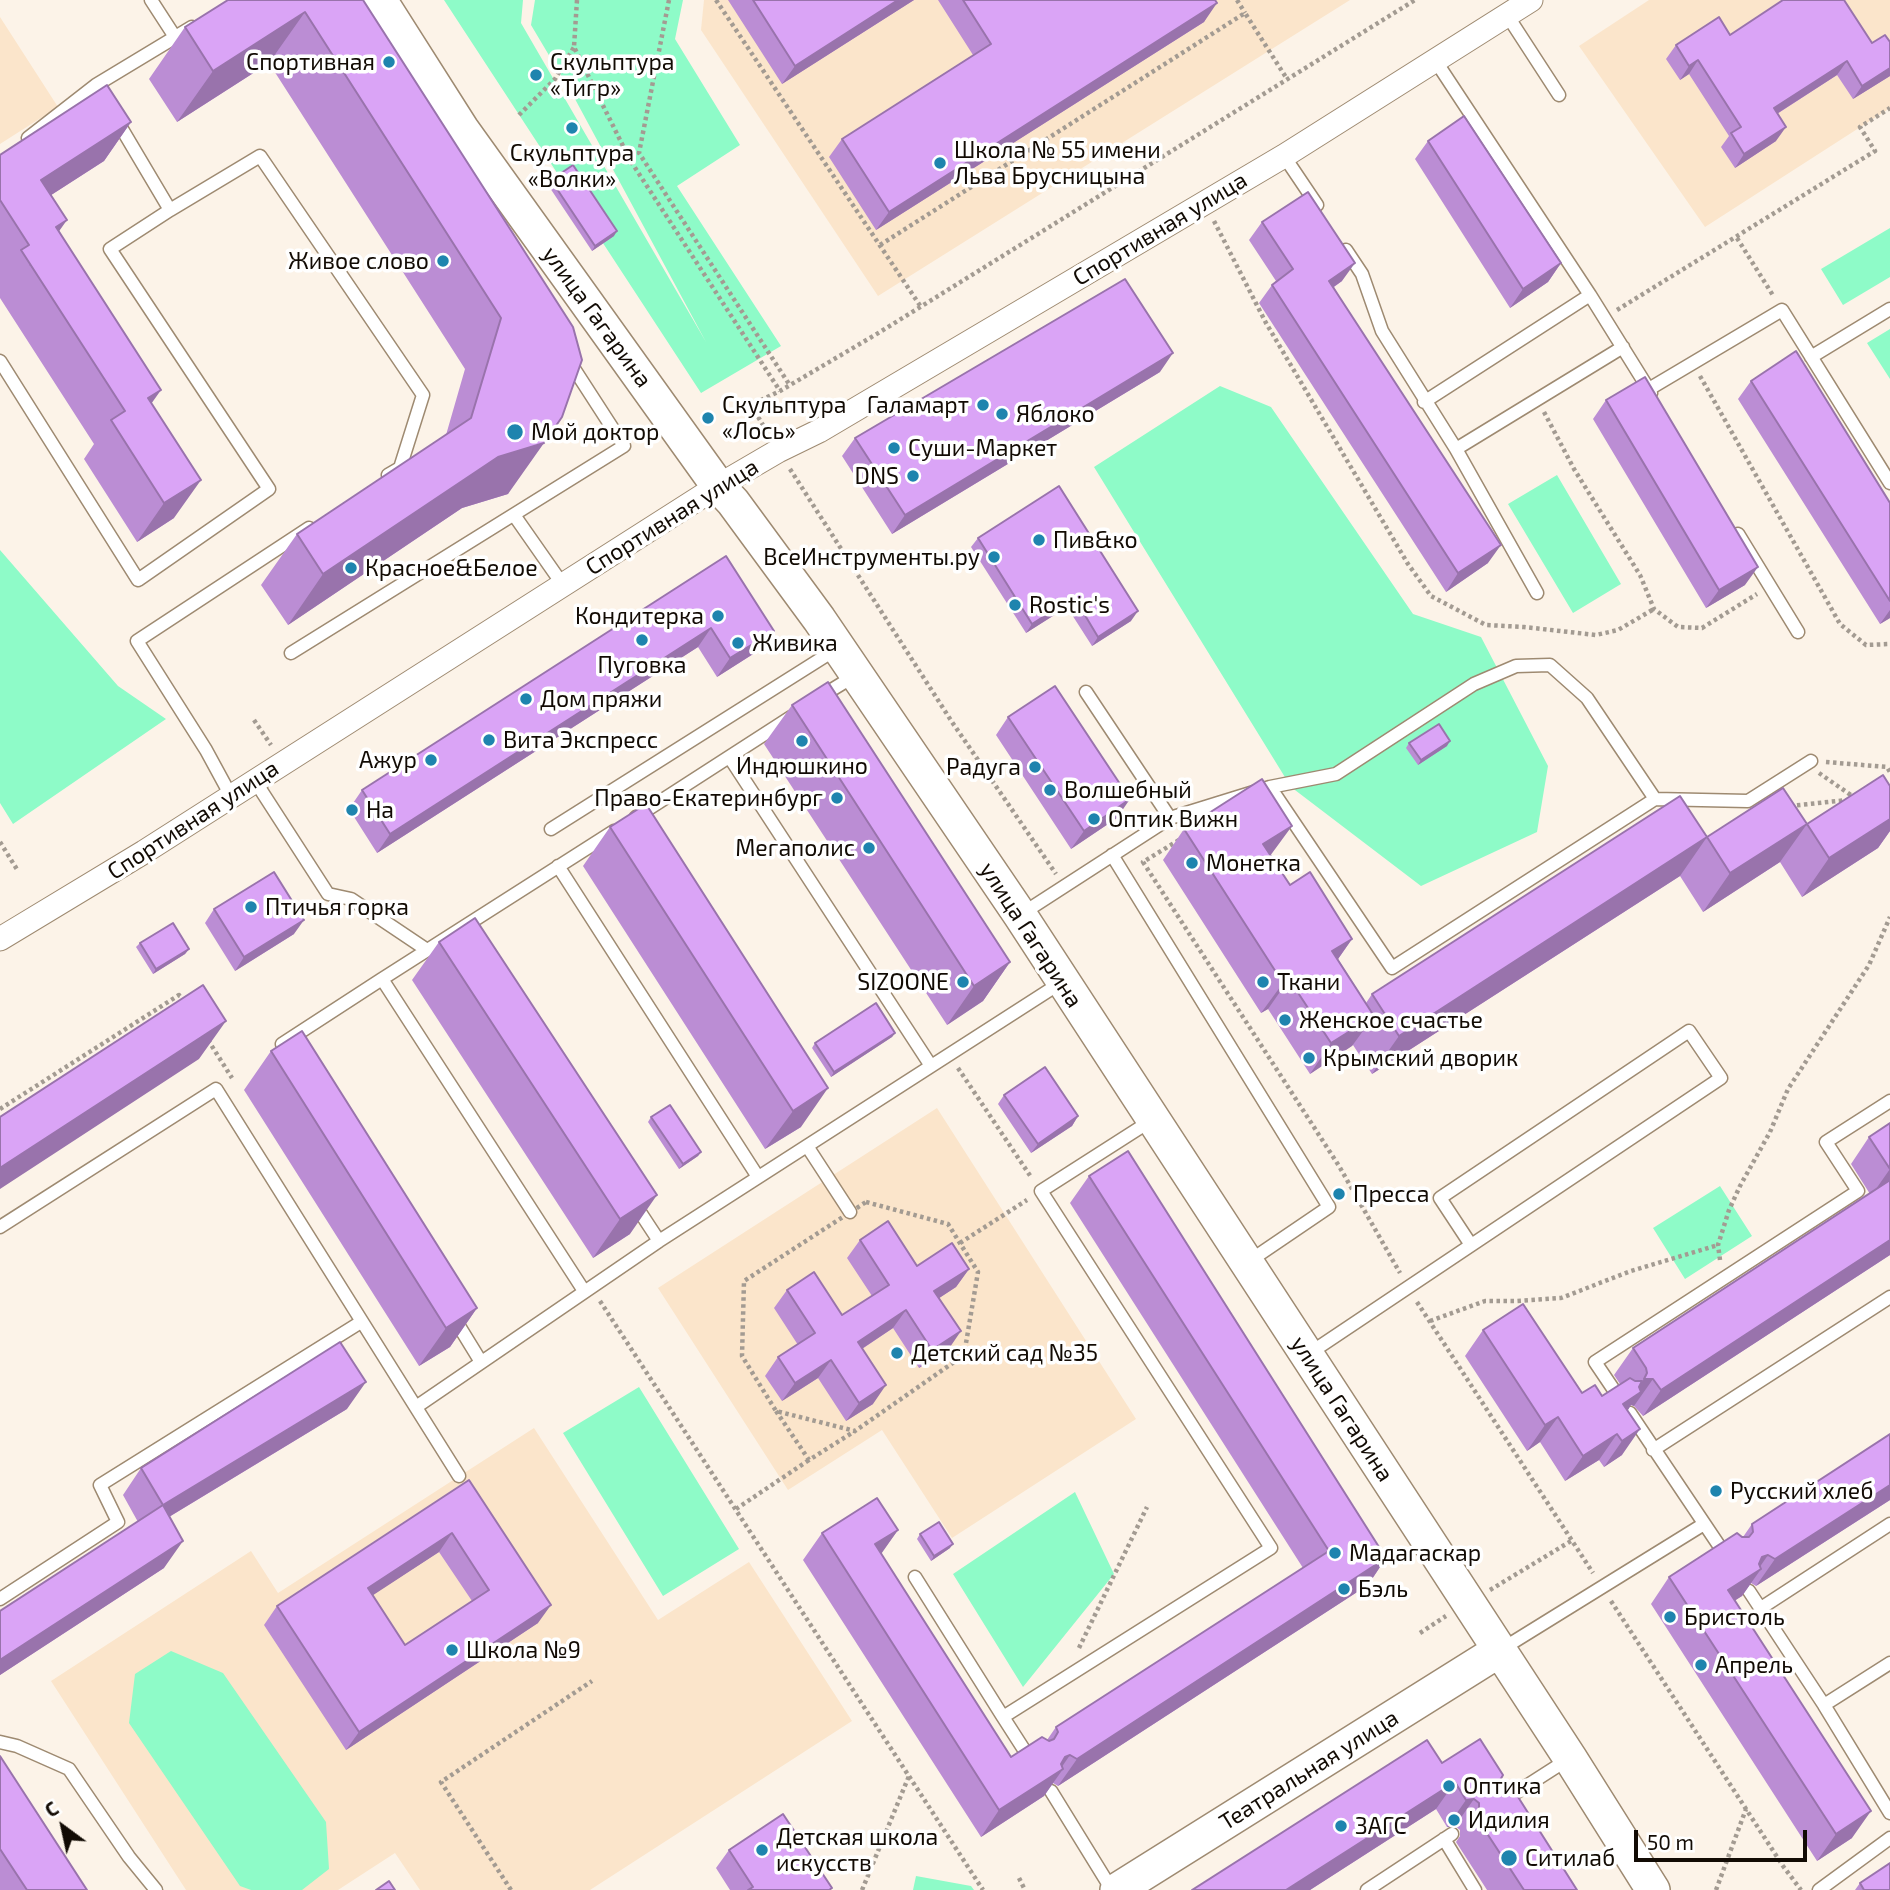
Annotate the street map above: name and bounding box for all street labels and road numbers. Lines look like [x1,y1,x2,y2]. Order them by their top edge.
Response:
street label: Спортивная улица [1068,166,1252,292]
street label: улица Гагарина [537,241,657,393]
street label: Спортивная улица [581,453,763,581]
street label: Спортивная улица [102,754,284,886]
street label: улица Гагарина [974,857,1088,1013]
street label: улица Гагарина [1285,1331,1399,1487]
street label: Театральная улица [1214,1704,1404,1836]

